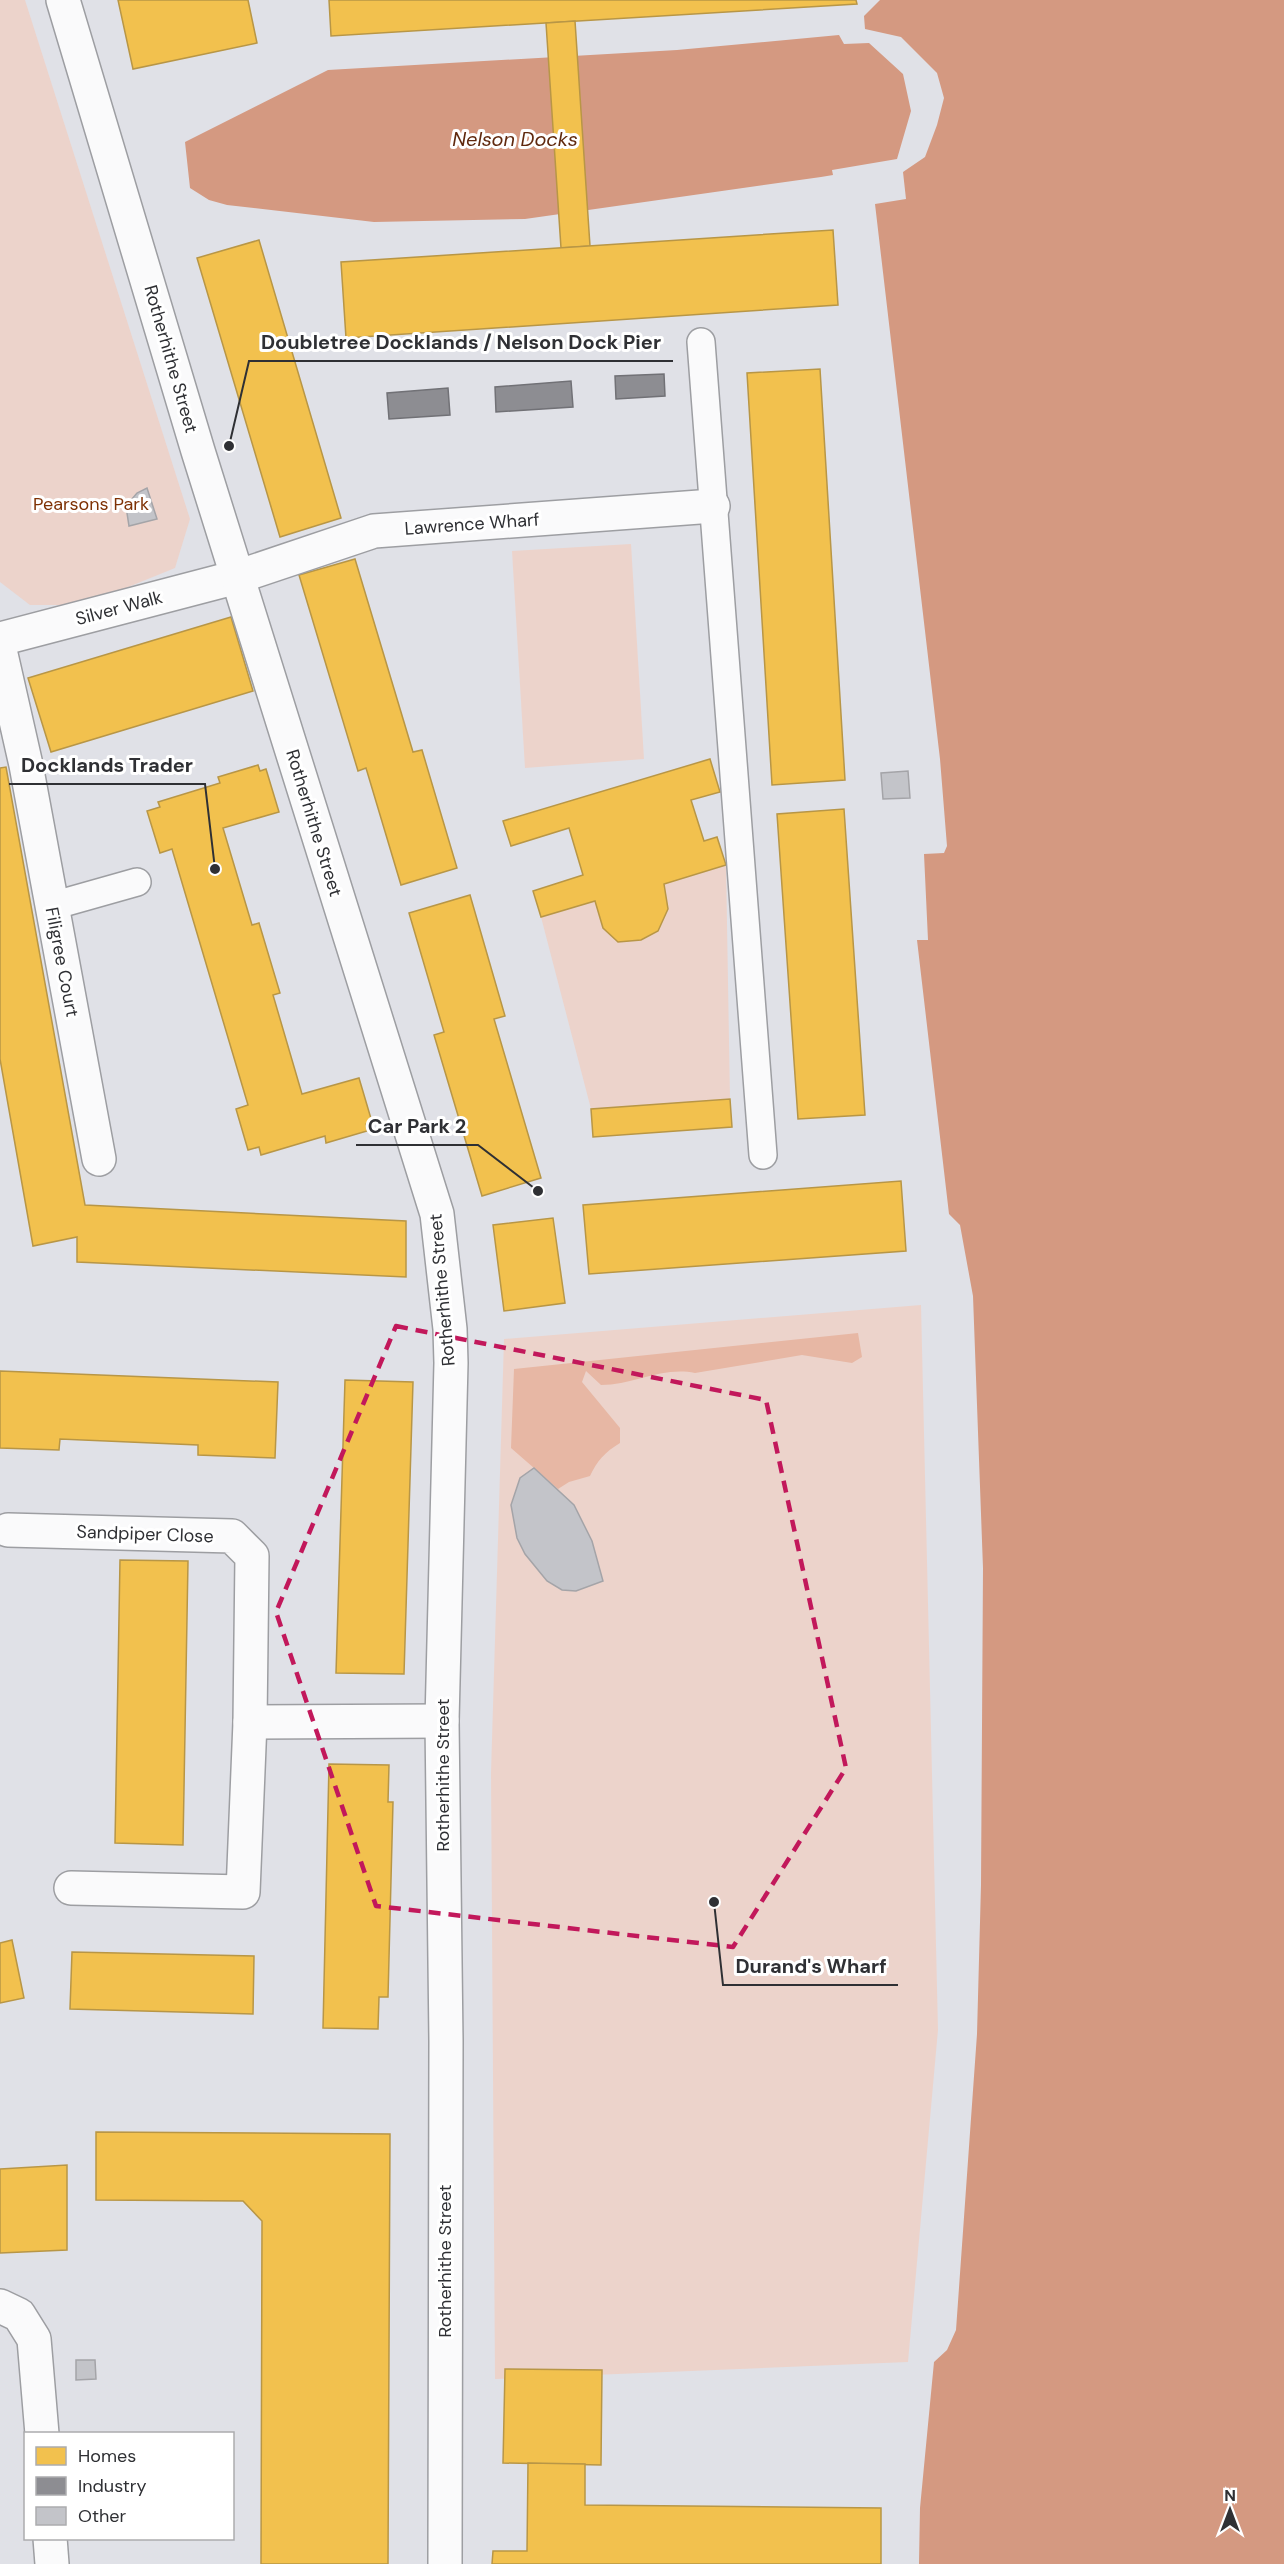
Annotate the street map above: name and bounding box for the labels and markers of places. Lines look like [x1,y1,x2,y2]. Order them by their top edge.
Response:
callout: Doubletree Docklands / Nelson Dock Pier [249,323,673,361]
callout: Docklands Trader [9,746,205,784]
callout: Car Park 2 [356,1107,478,1145]
callout: Durand's Wharf [723,1947,898,1985]

